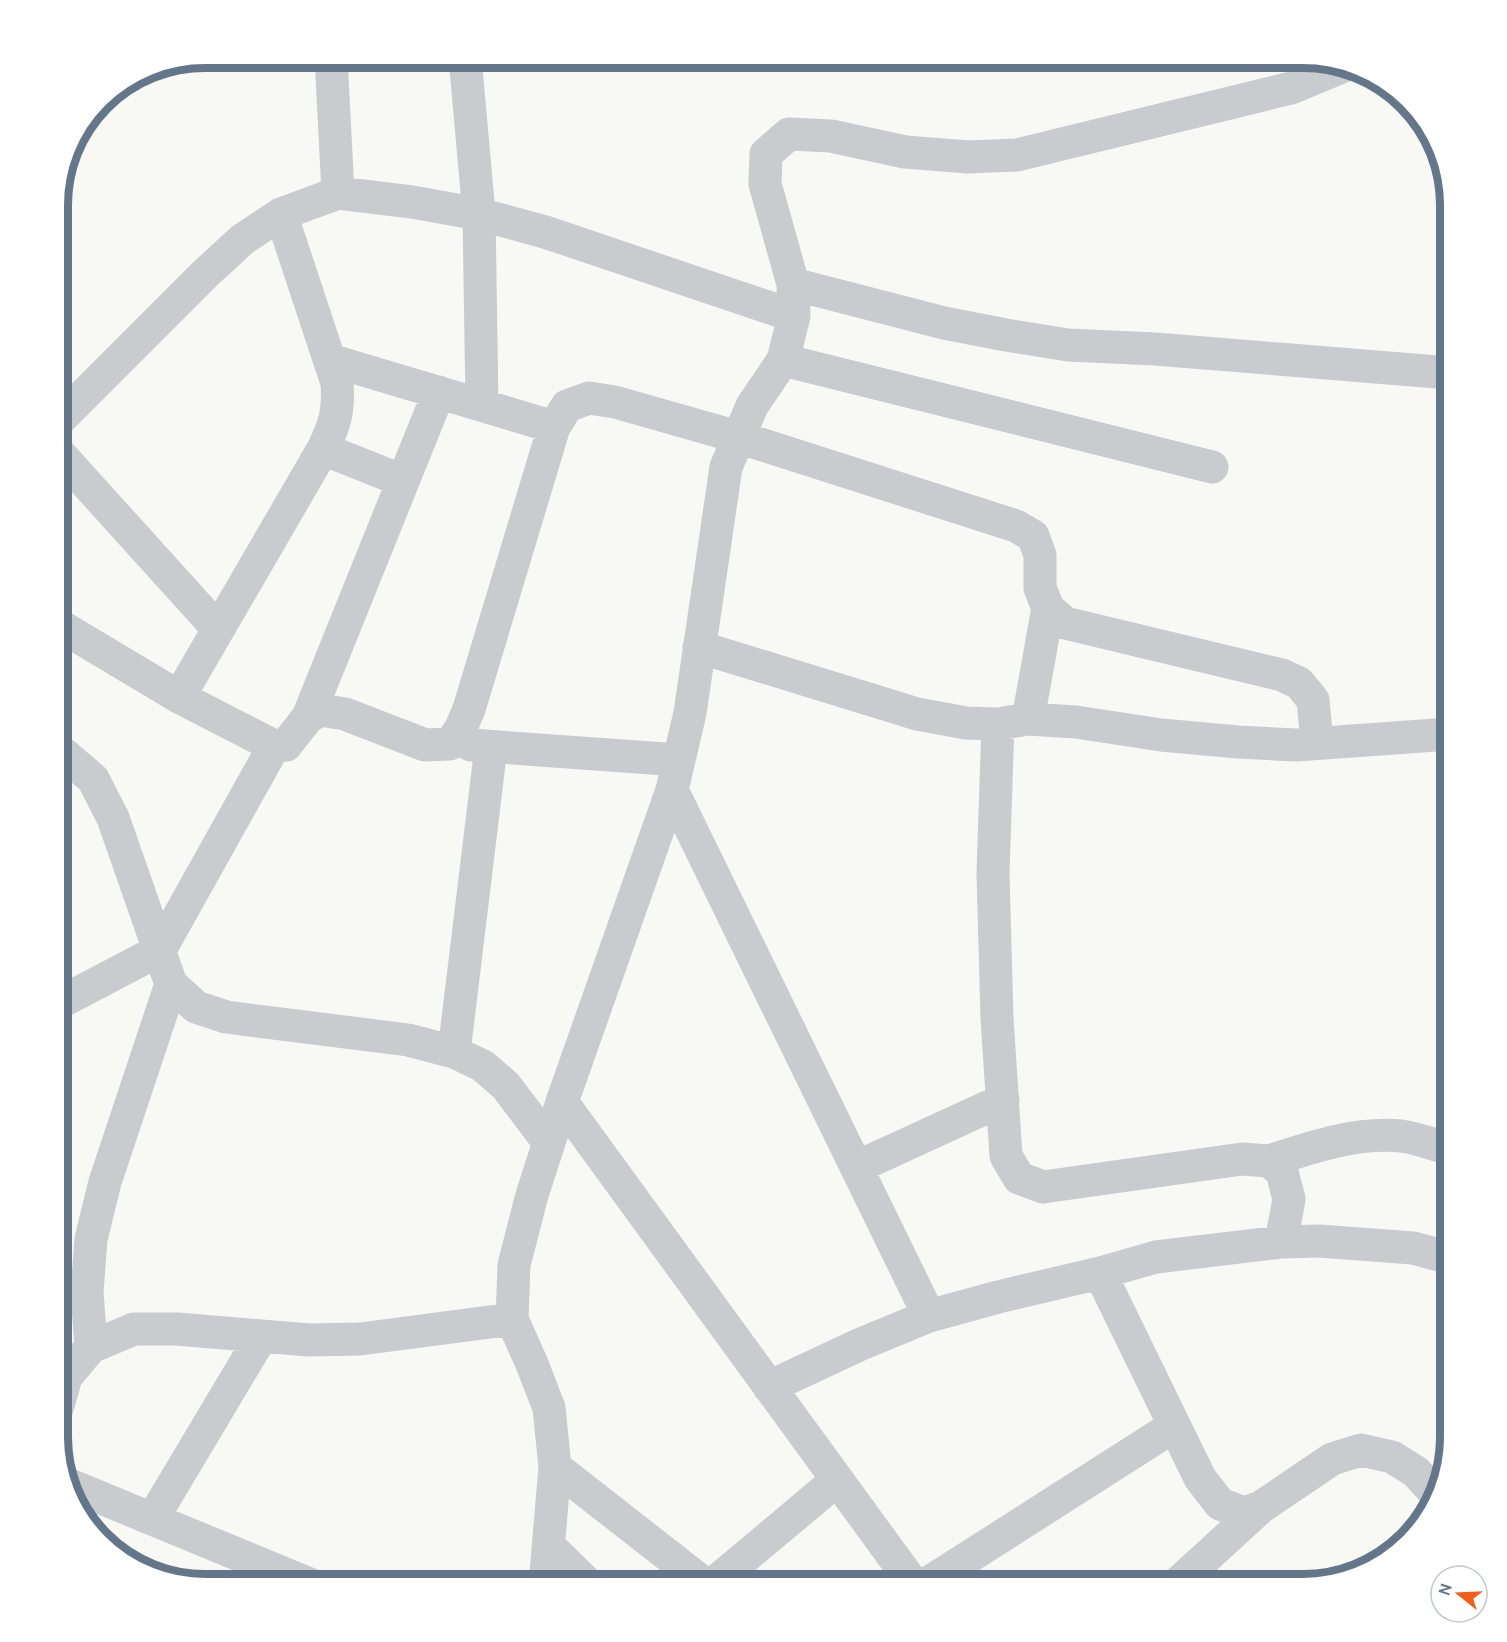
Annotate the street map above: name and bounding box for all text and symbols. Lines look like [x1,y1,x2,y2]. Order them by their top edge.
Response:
north arrow [1429,1564,1489,1624]
text: N [1434,1581,1456,1598]

